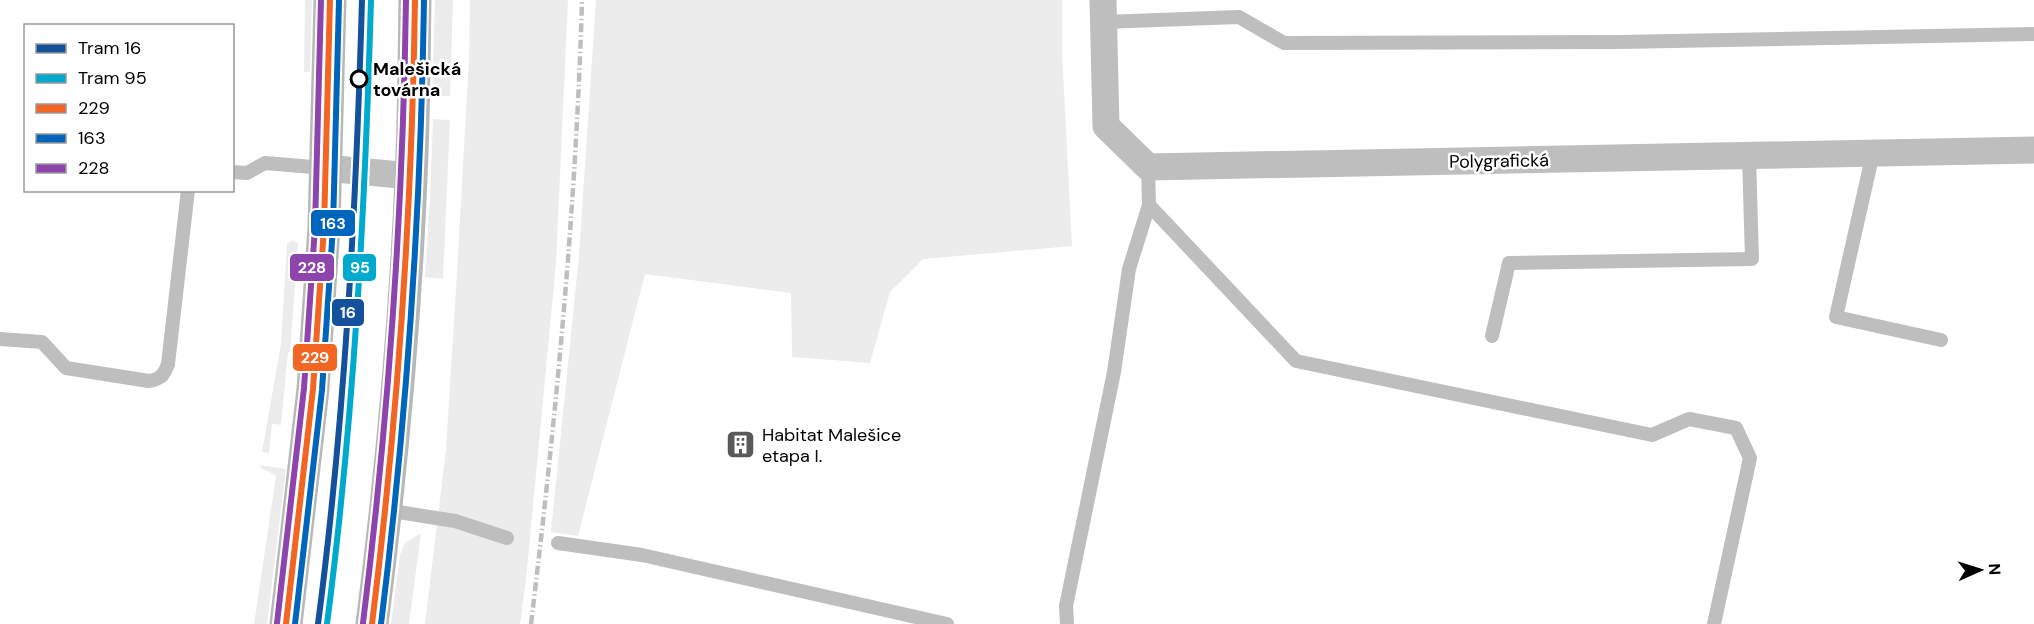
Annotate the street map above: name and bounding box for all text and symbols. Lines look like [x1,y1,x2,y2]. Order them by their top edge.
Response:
legend [24,24,234,192]
text: Tram 16 [78,36,141,60]
place label: Malešická továrna [373,57,461,102]
text: Tram 95 [78,66,147,90]
marker: Malešická továrna [350,70,368,88]
text: 229 [78,96,110,120]
text: 163 [78,126,106,150]
street label: Polygrafická [1449,148,1549,174]
text: 228 [78,156,109,180]
line badge: 163 [310,209,356,237]
text: 163 [320,213,346,234]
line badge: 228 [289,253,335,282]
line badge: 95 [342,253,377,282]
text: 228 [298,257,326,278]
text: 95 [350,257,370,278]
line badge: 16 [331,298,365,327]
text: 16 [340,302,356,323]
line badge: 229 [292,343,338,372]
text: 229 [301,347,329,368]
place label: Habitat Malešice etapa I. [762,423,901,468]
building icon: Habitat Malešice etapa I. [725,429,757,461]
north arrow [1950,540,2010,600]
text: N [1984,563,2005,576]

